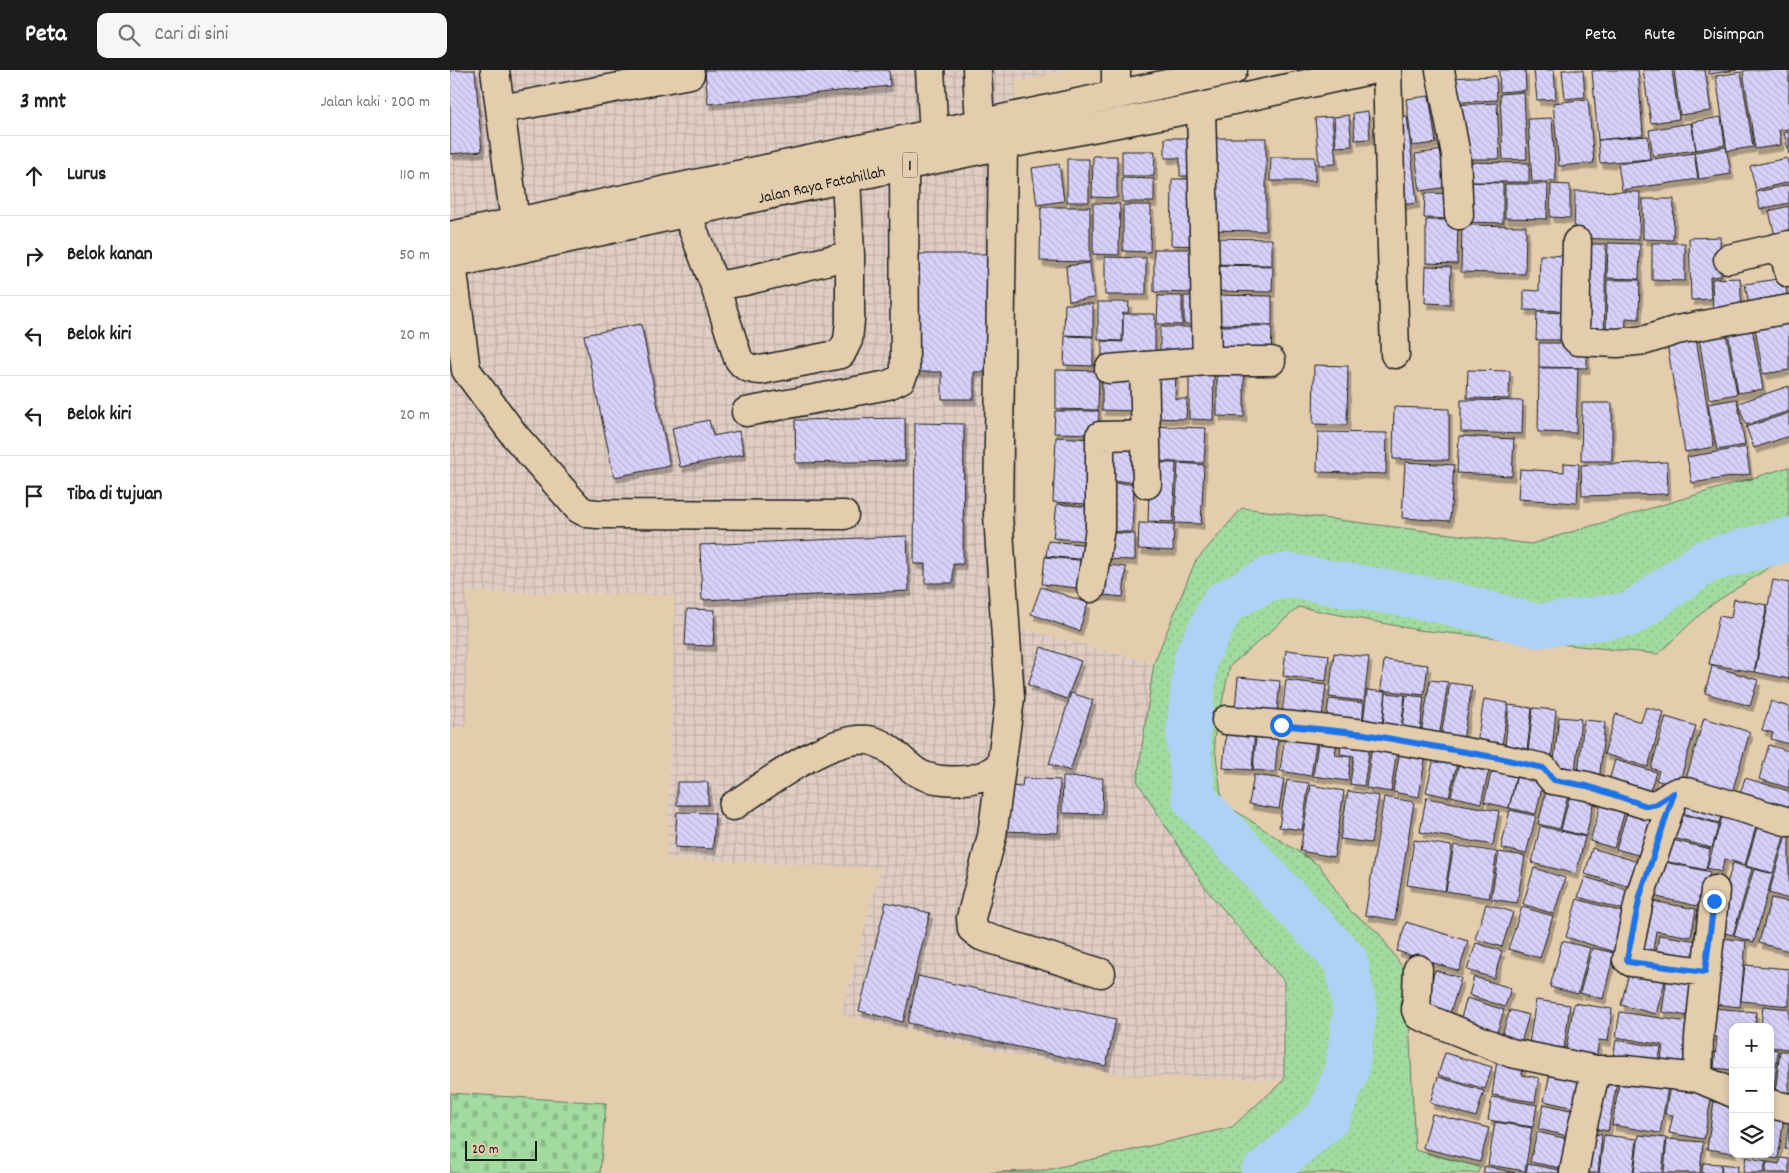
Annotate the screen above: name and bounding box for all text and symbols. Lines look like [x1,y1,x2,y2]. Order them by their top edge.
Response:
search box [97,13,447,58]
text: Peta [25,18,67,52]
icon: search [115,21,143,49]
text: Cari di sini [155,22,228,49]
text: Peta [1585,23,1616,48]
text: Rute [1644,23,1675,48]
text: Disimpan [1703,23,1764,48]
text: 3 mnt [20,88,66,118]
text: Jalan kaki · 200 m [321,91,430,114]
road number: 1 [902,152,918,178]
street label: Jalan Raya Fatahillah [756,161,888,211]
icon: ahead [20,162,48,190]
text: Lurus [67,162,106,189]
text: 110 m [400,164,430,187]
icon: right [20,242,48,270]
text: Belok kanan [67,242,153,269]
text: 50 m [399,244,430,267]
icon: left [20,322,48,350]
text: Belok kiri [67,322,131,349]
text: 20 m [400,324,430,347]
icon: left [20,402,48,430]
text: Belok kiri [67,402,131,429]
text: 20 m [400,404,430,427]
icon: arrive [20,482,48,510]
text: Tiba di tujuan [67,482,162,509]
route start [1270,714,1293,737]
route end [1703,890,1726,913]
map controls [1729,1023,1774,1158]
button: + [1729,1023,1774,1068]
button: − [1729,1068,1774,1113]
button: layers [1729,1113,1774,1158]
scale bar [465,1138,538,1161]
text: 20 m [472,1140,499,1160]

